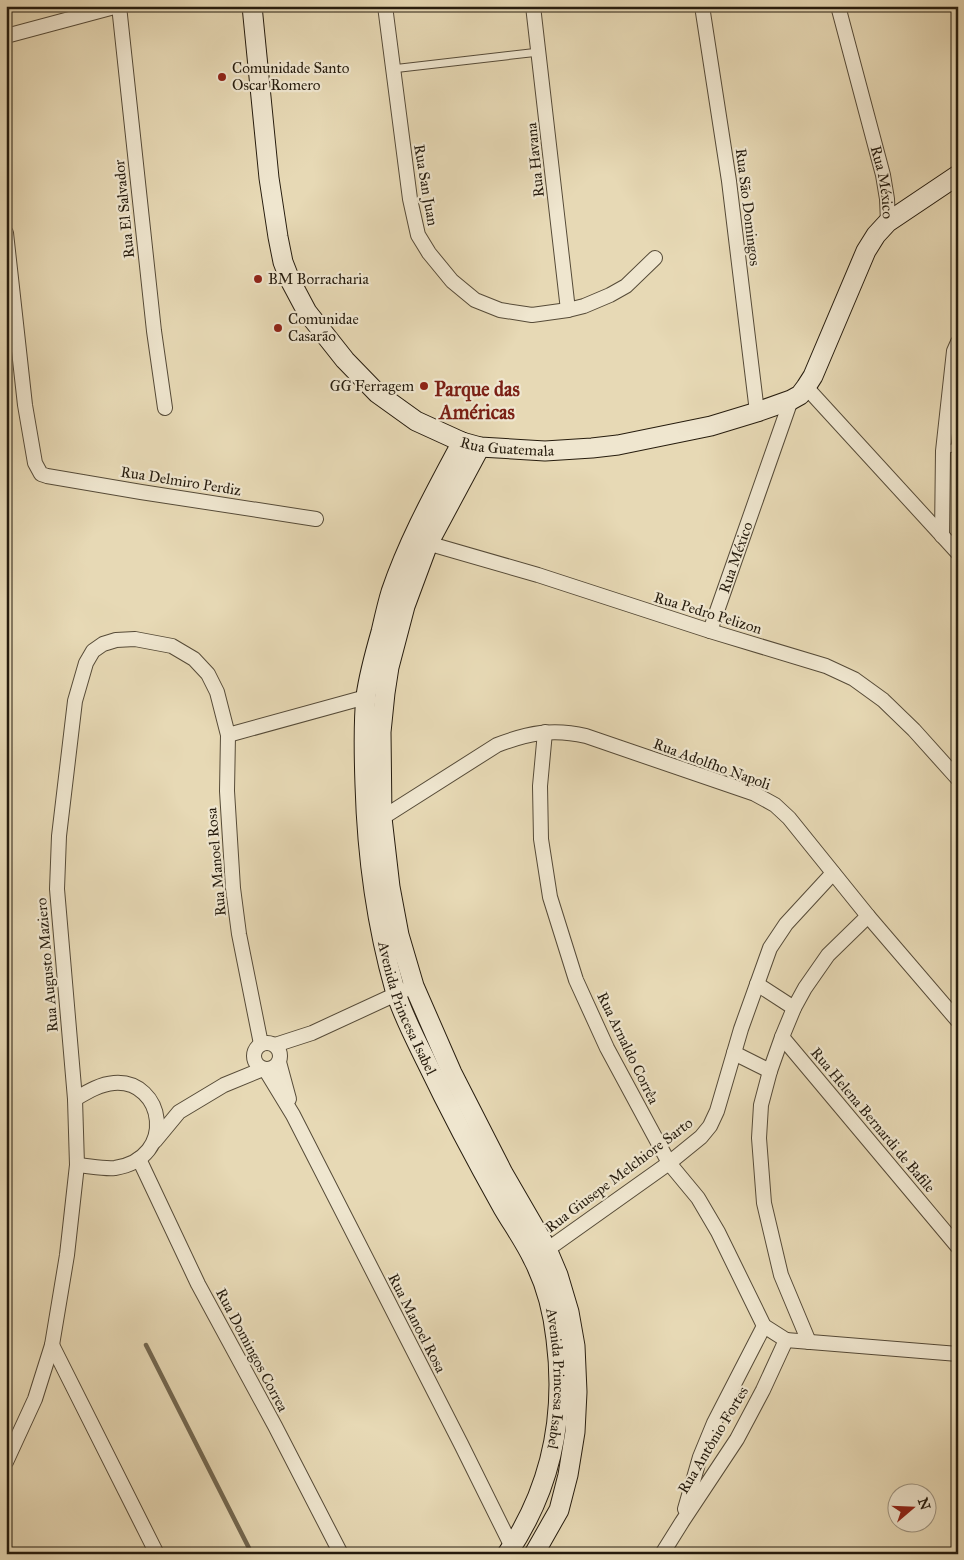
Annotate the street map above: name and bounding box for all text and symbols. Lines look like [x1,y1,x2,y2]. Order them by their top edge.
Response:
place label: Comunidade Santo Oscar Romero [232,59,350,94]
marker: Comunidade Santo Oscar Romero [216,71,228,83]
street label: Rua Havana [522,121,548,198]
street label: Rua San Juan [409,143,442,227]
street label: Rua México [867,144,897,220]
street label: Rua São Domingos [732,147,764,267]
street label: Rua El Salvador [110,158,138,259]
place label: BM Borracharia [268,270,369,288]
marker: BM Borracharia [252,273,264,285]
place label: Comunidae Casarão [288,310,359,345]
marker: Comunidae Casarão [272,322,284,334]
place label: GG Ferragem [330,377,414,395]
district label: Parque das Américas [434,377,520,424]
marker: GG Ferragem [418,380,430,392]
street label: Rua Guatemala [458,433,555,460]
street label: Rua Delmiro Perdiz [119,463,243,499]
street label: Rua México [715,519,757,595]
street label: Rua Pedro Pelizon [652,588,764,638]
street label: Rua Adolfho Napoli [651,734,773,794]
street label: Rua Manoel Rosa [202,806,230,917]
street label: Rua Augusto Maziero [32,897,62,1033]
street label: Avenida Princesa Isabel [374,939,441,1079]
street label: Rua Arnaldo Corrêa [593,989,663,1107]
street label: Rua Helena Bernardi de Bafile [807,1044,939,1196]
street label: Rua Giusepe Melchiore Sarto [542,1113,697,1236]
street label: Rua Manoel Rosa [384,1270,450,1376]
street label: Rua Domingos Correa [212,1285,292,1415]
street label: Avenida Princesa Isabel [542,1305,568,1452]
street label: Rua Antônio Fortes [674,1383,752,1497]
north arrow [886,1482,936,1532]
text: N [914,1496,934,1512]

